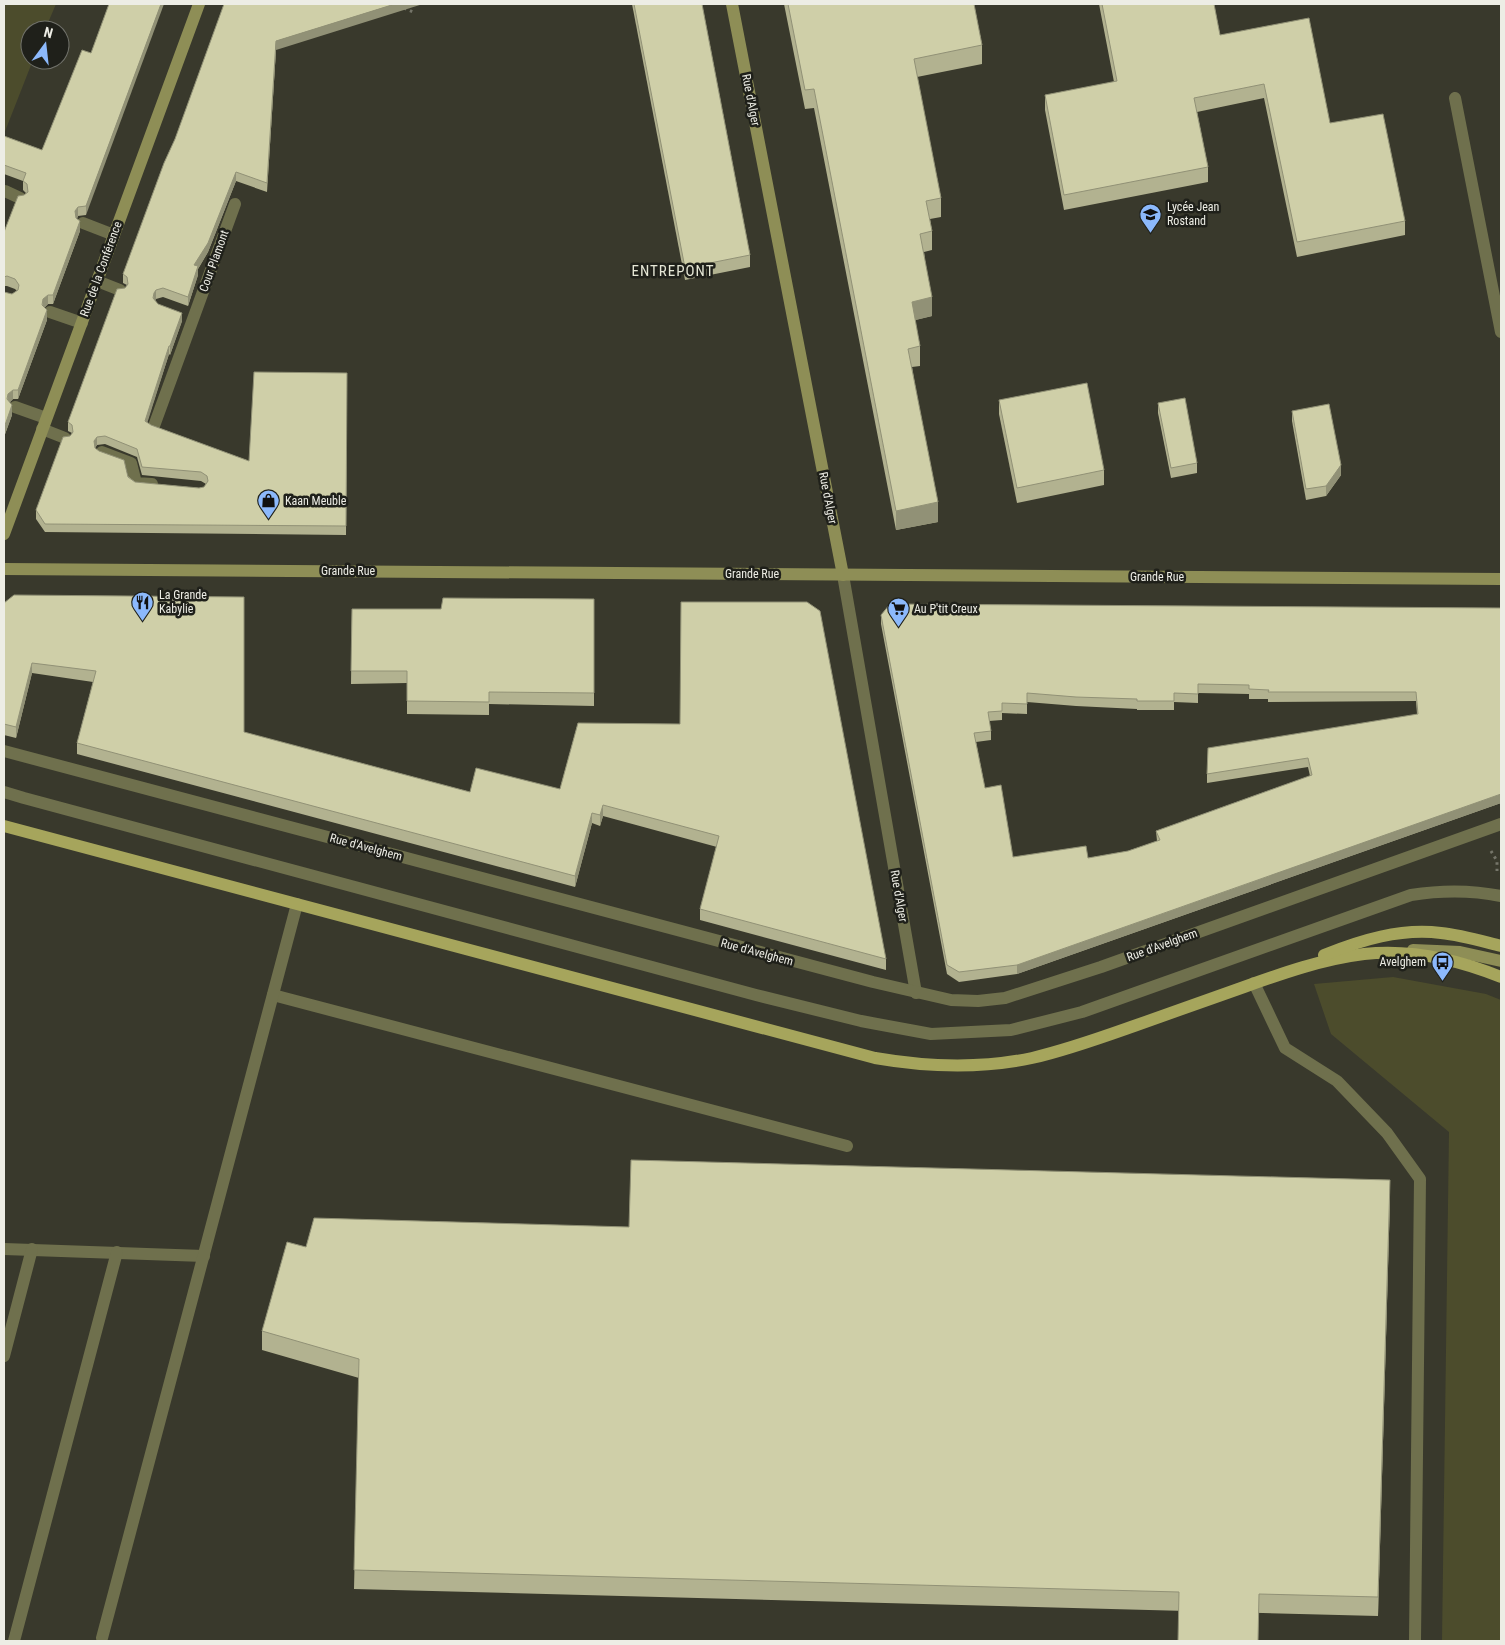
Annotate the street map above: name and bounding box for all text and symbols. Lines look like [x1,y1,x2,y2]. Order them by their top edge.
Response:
north arrow [20,20,70,70]
text: N [42,24,55,41]
street label: Rue d'Alger [739,73,763,128]
place label: Lycée Jean Rostand [1167,200,1220,228]
school or university icon: Lycée Jean Rostand [1139,202,1163,233]
street label: Rue de la Conférence [77,219,125,318]
street label: Cour Plamont [196,228,232,294]
district label: ENTREPONT [632,262,714,280]
street label: Rue d'Alger [816,471,840,526]
shop icon: Kaan Meuble [257,489,281,520]
place label: Kaan Meuble [285,494,347,508]
street label: Grande Rue [321,564,375,578]
street label: Grande Rue [725,567,779,581]
street label: Grande Rue [1130,570,1184,584]
place label: La Grande Kabylie [159,588,207,616]
restaurant icon: La Grande Kabylie [131,590,155,621]
supermarket icon: Au P'tit Creux [886,597,910,628]
place label: Au P'tit Creux [914,602,978,616]
street label: Rue d'Avelghem [328,831,404,863]
street label: Rue d'Alger [888,869,911,924]
street label: Rue d'Avelghem [1125,926,1199,964]
street label: Rue d'Avelghem [719,936,795,968]
bus stop icon: Avelghem [1430,950,1454,981]
place label: Avelghem [1380,955,1426,969]

